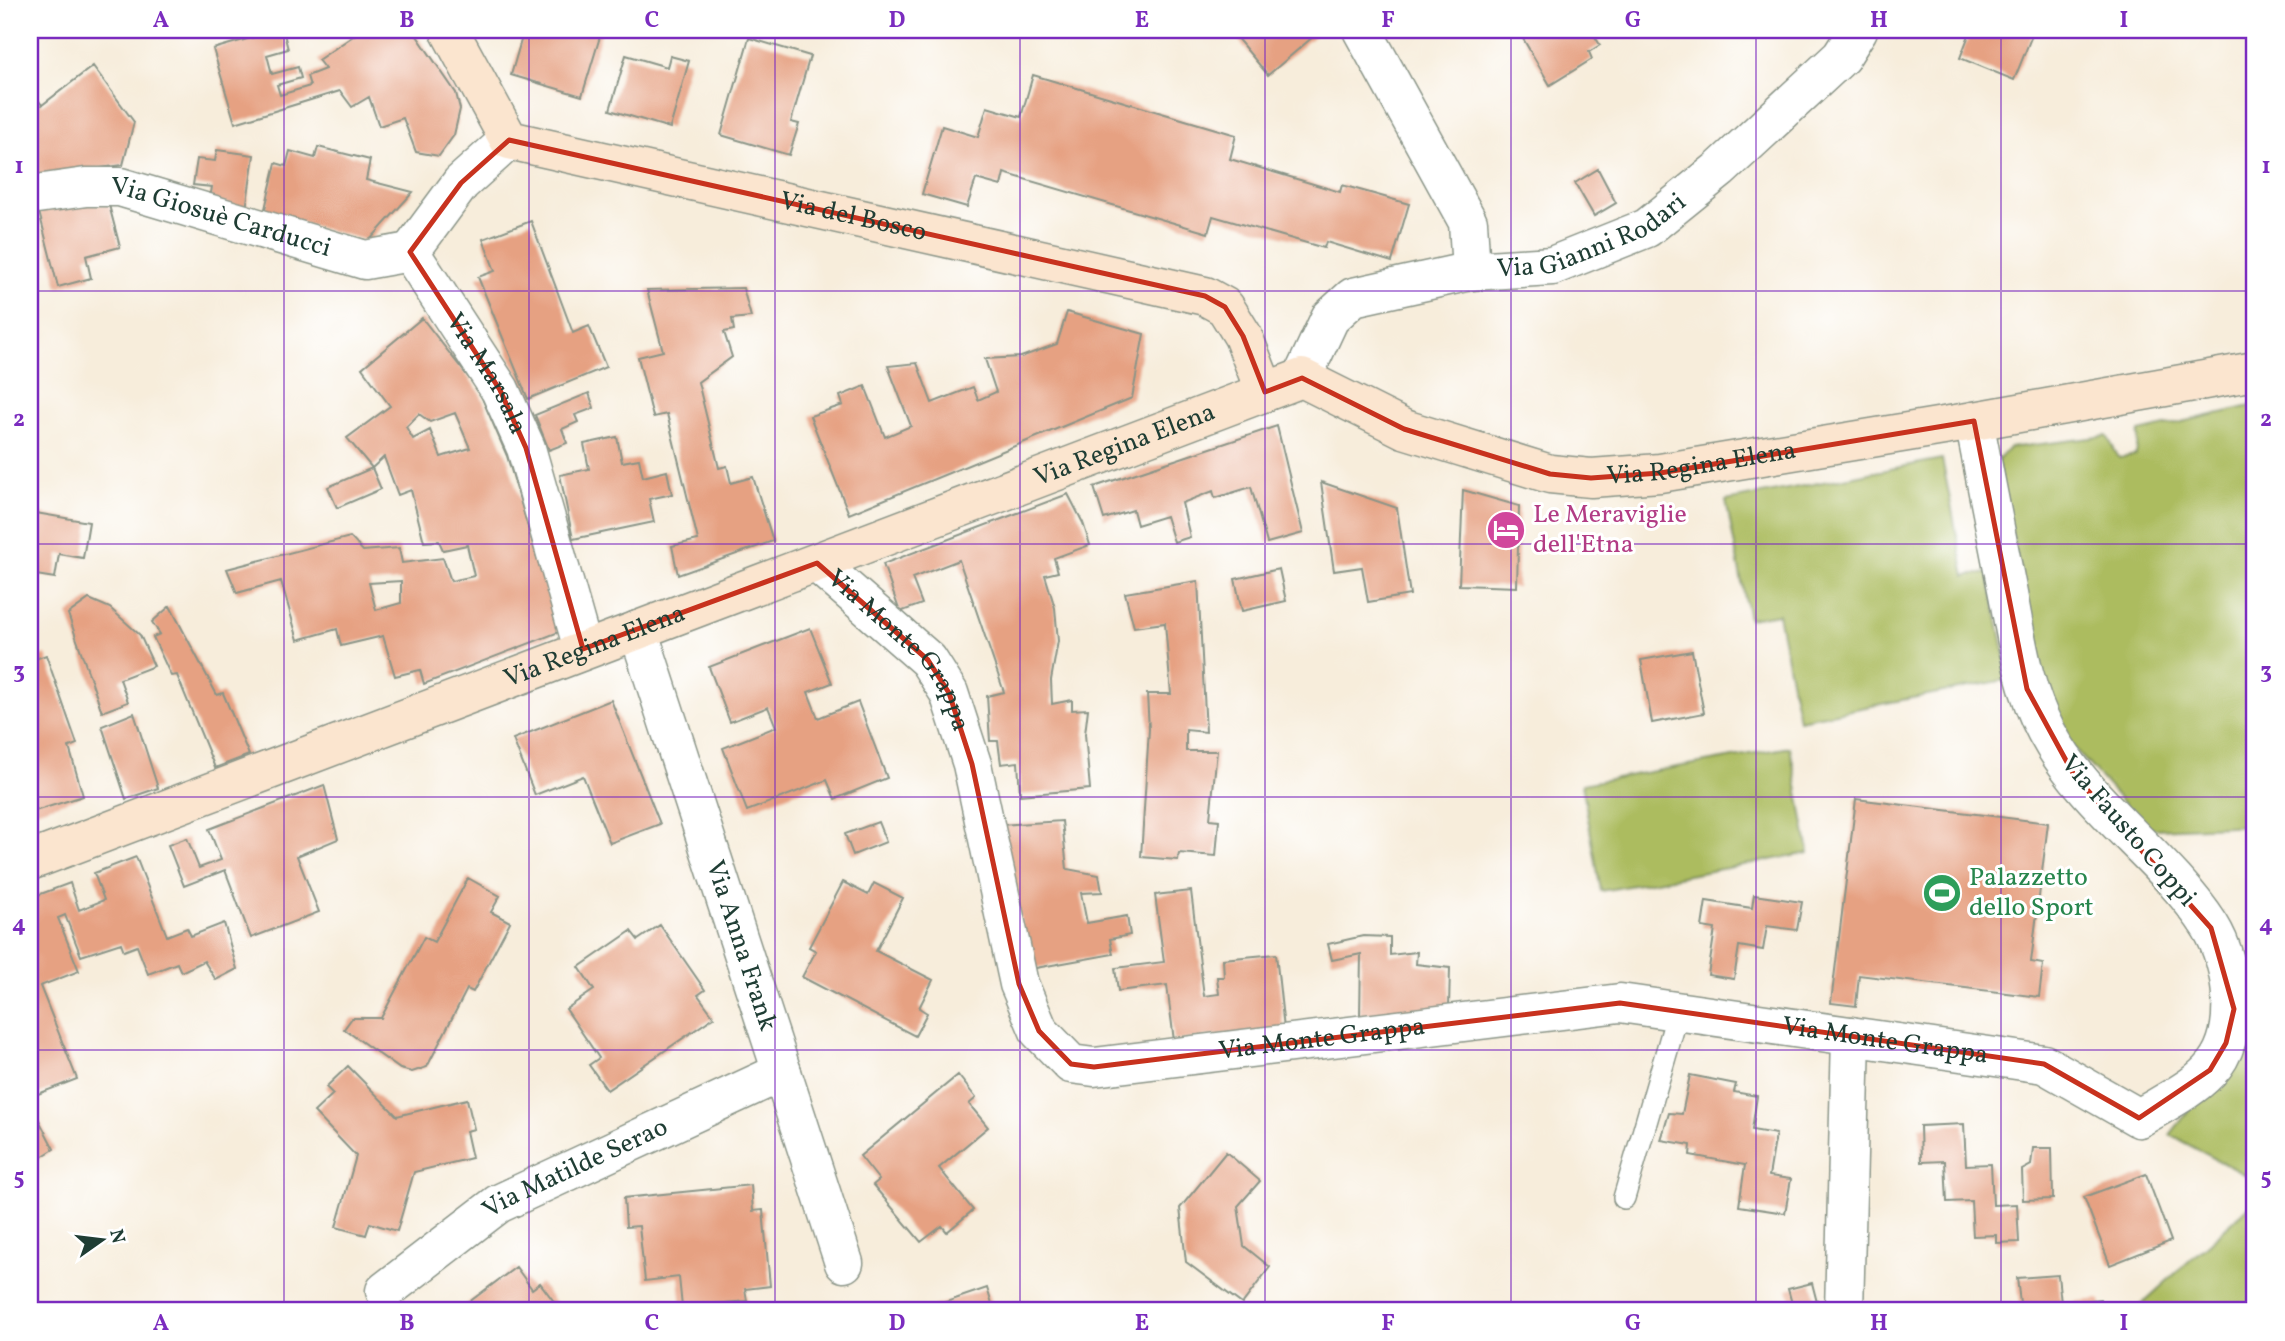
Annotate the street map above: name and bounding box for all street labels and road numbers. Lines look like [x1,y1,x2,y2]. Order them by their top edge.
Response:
street label: Via Giosuè Carducci [112,169,335,267]
street label: Via del Bosco [776,183,930,251]
street label: Via Gianni Rodari [1496,185,1694,287]
street label: Via Marsala [437,306,536,440]
street label: Via Regina Elena [1029,395,1220,496]
street label: Via Regina Elena [1605,433,1799,495]
street label: Via Monte Grappa [819,561,978,736]
street label: Via Regina Elena [499,596,690,697]
street label: Via Fausto Coppi [2052,747,2204,915]
street label: Via Anna Frank [696,856,785,1036]
street label: Via Monte Grappa [1217,1009,1427,1070]
street label: Via Monte Grappa [1780,1009,1990,1074]
street label: Via Matilde Serao [475,1109,674,1227]

